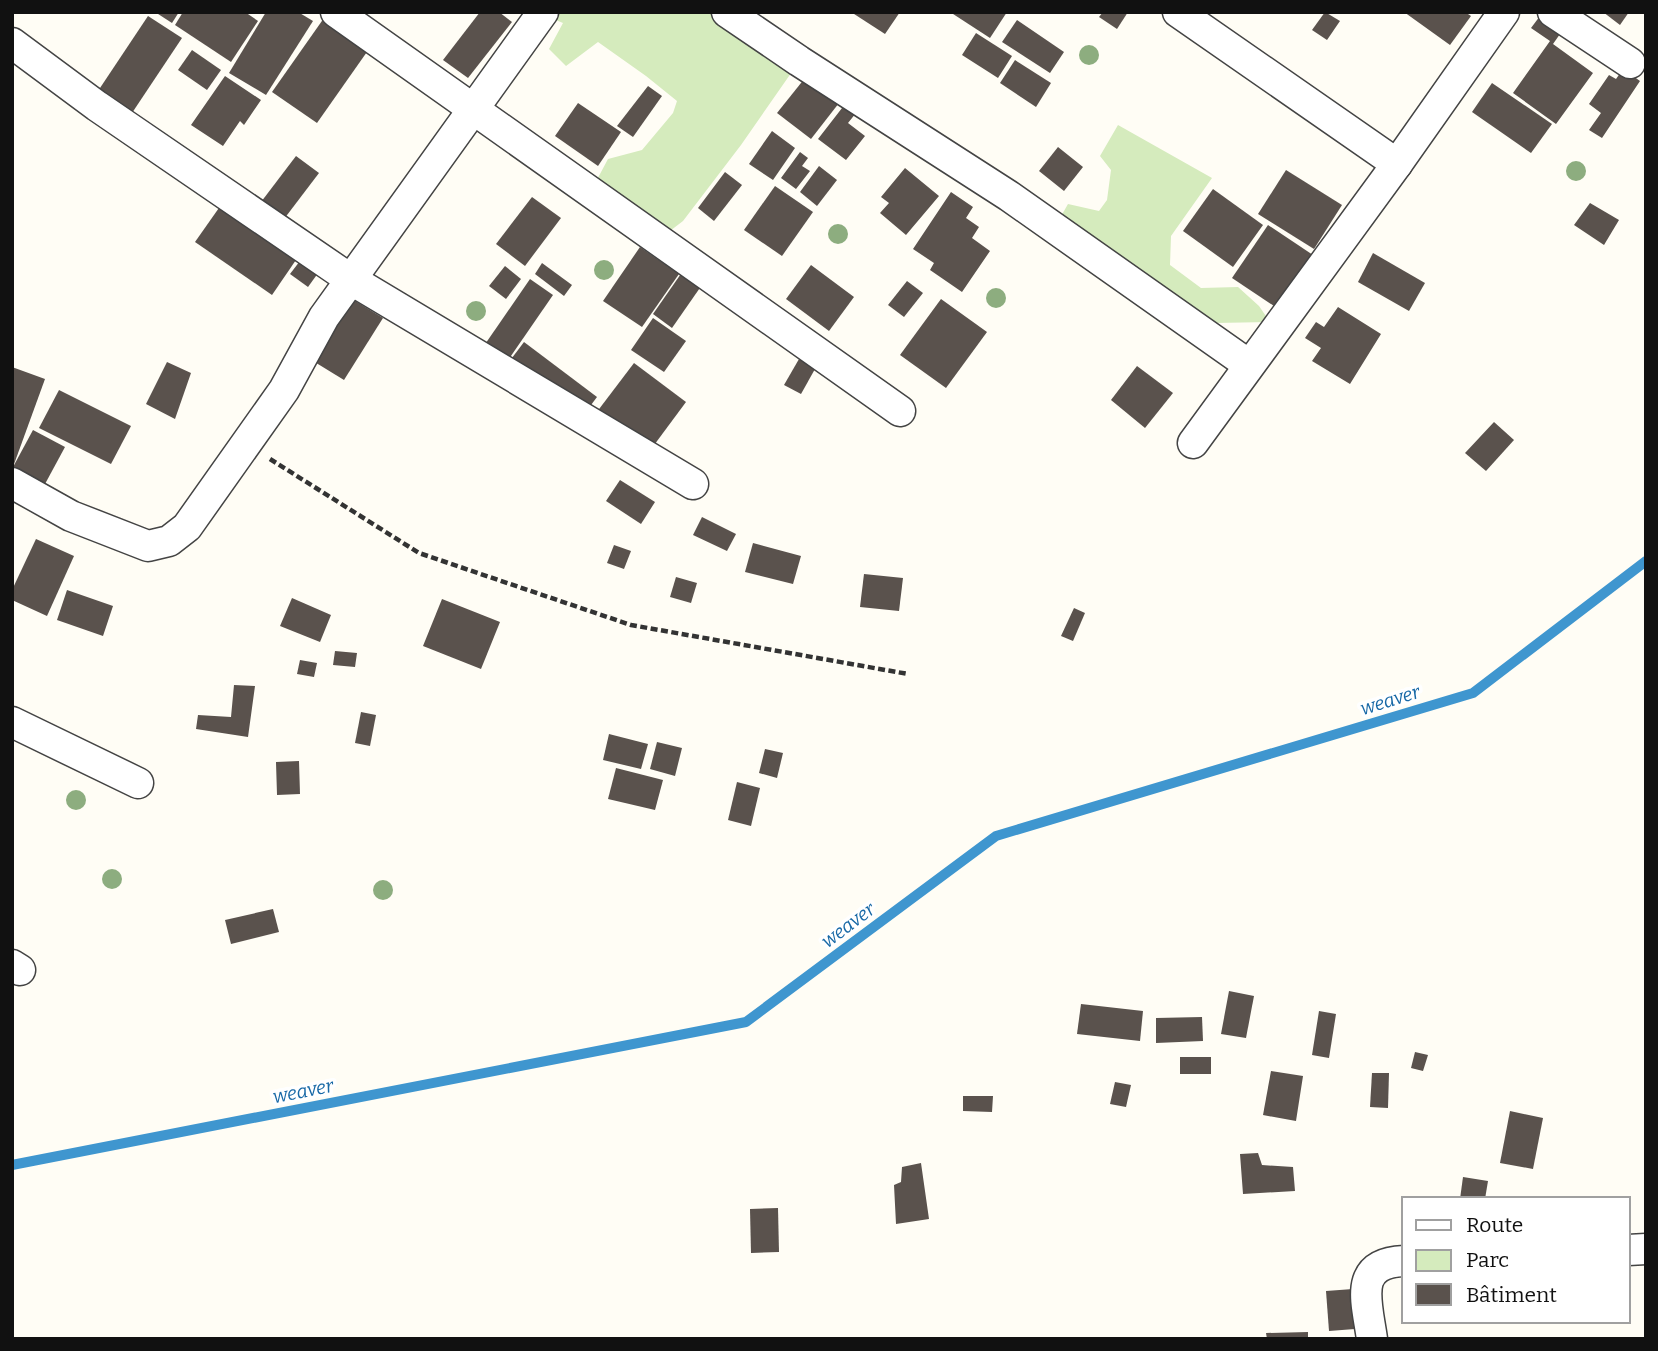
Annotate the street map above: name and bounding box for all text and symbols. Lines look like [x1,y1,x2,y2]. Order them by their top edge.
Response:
water label: weaver [1357,680,1424,720]
water label: weaver [817,897,880,953]
water label: weaver [271,1074,336,1108]
legend [1402,1197,1630,1323]
text: Route [1466,1212,1523,1238]
text: Parc [1466,1247,1509,1273]
text: Bâtiment [1466,1282,1557,1308]

